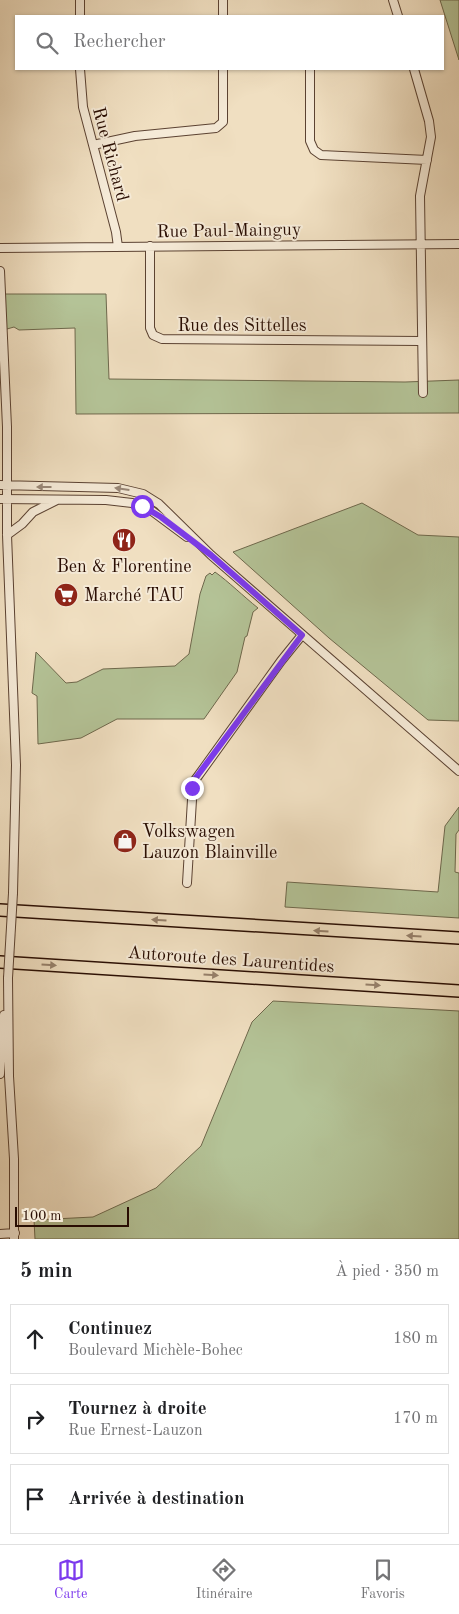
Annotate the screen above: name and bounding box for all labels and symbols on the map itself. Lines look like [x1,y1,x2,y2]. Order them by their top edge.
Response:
street label: Rue Richard [89,105,131,203]
street label: Rue Paul-Mainguy [157,221,302,241]
street label: Rue des Sittelles [177,317,307,335]
one-way arrow [35,483,51,491]
one-way arrow [114,485,130,493]
route start [131,495,154,518]
restaurant icon: Ben & Florentine [111,527,137,553]
place label: Ben & Florentine [56,558,192,576]
supermarket icon: Marché TAU [53,582,79,608]
place label: Marché TAU [84,587,184,605]
route end [181,777,204,800]
place label: Volkswagen Lauzon Blainville [142,823,277,862]
shop icon: Volkswagen Lauzon Blainville [112,828,138,854]
one-way arrow [150,916,166,924]
one-way arrow [313,926,329,934]
one-way arrow [406,931,422,939]
street label: Autoroute des Laurentides [127,944,335,976]
one-way arrow [41,961,57,969]
one-way arrow [203,972,219,980]
one-way arrow [365,982,381,990]
scale bar [15,1204,129,1227]

